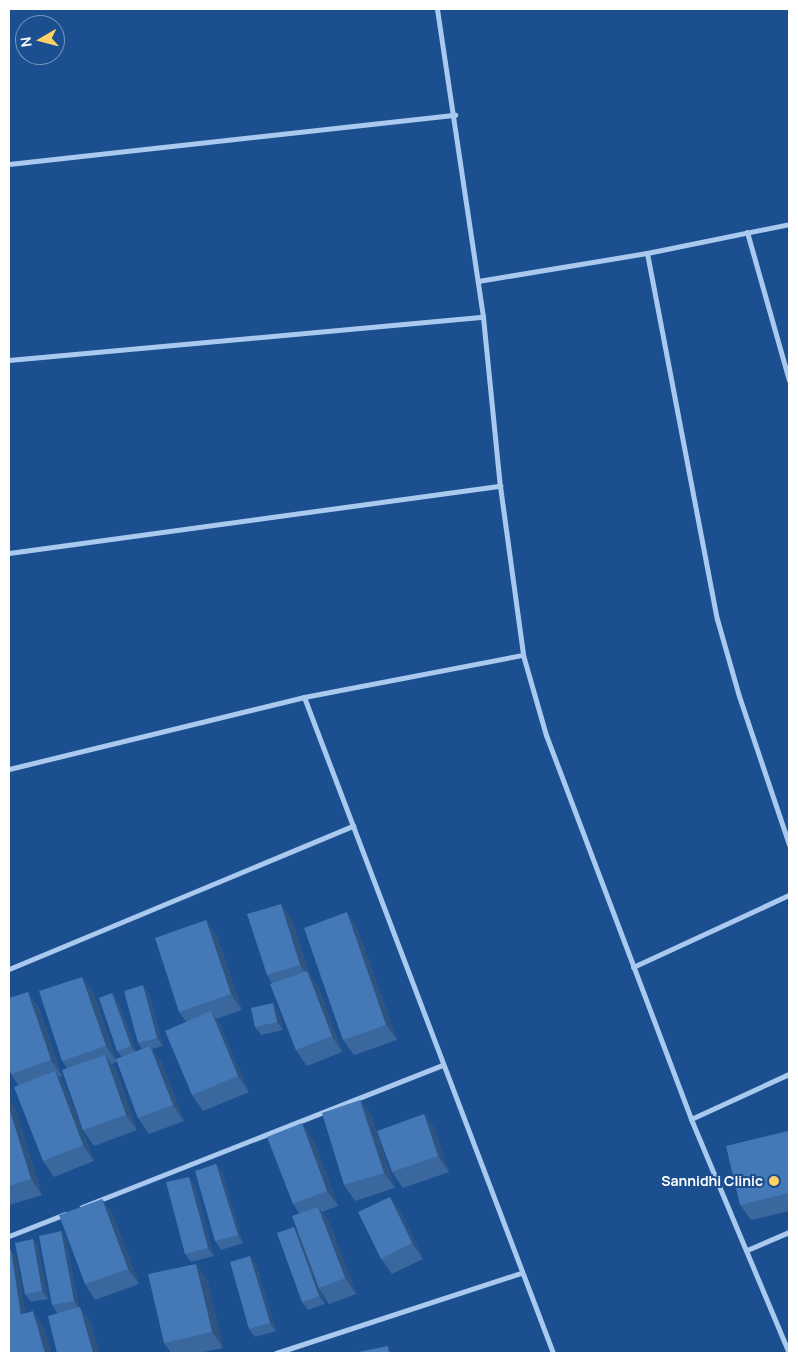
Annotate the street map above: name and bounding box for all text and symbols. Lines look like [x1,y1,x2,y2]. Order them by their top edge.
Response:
north arrow [15,15,65,65]
text: N [16,36,36,48]
place label: Sannidhi Clinic [661,1173,763,1189]
marker: Sannidhi Clinic [767,1174,781,1188]

